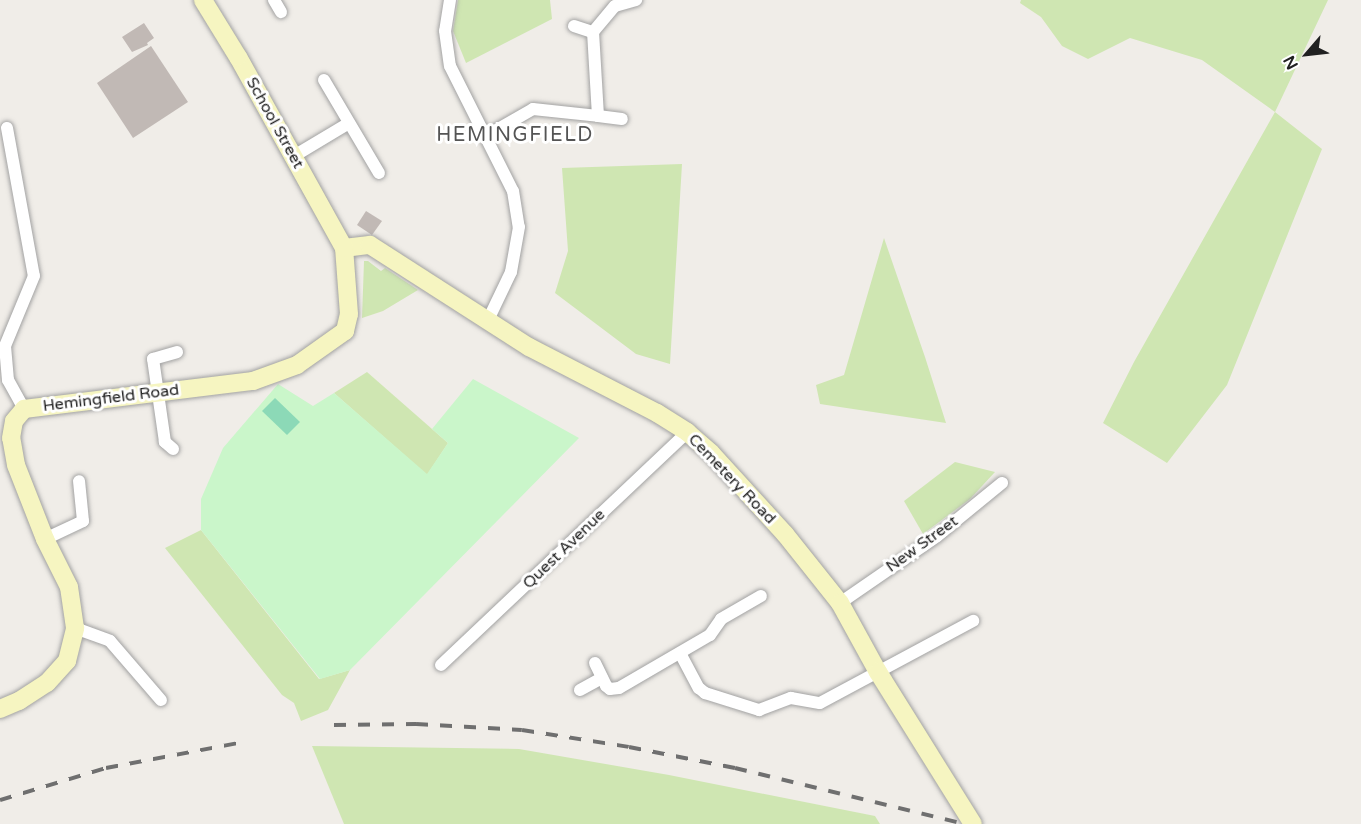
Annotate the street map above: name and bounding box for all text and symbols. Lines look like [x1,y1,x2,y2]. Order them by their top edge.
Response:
north arrow [1277,24,1337,84]
text: N [1279,52,1303,73]
street label: School Street [242,74,308,172]
district label: HEMINGFIELD [436,123,594,147]
street label: Hemingfield Road [42,380,180,416]
street label: Cemetery Road [684,430,780,528]
street label: Quest Avenue [519,505,609,593]
street label: New Street [882,511,962,577]

